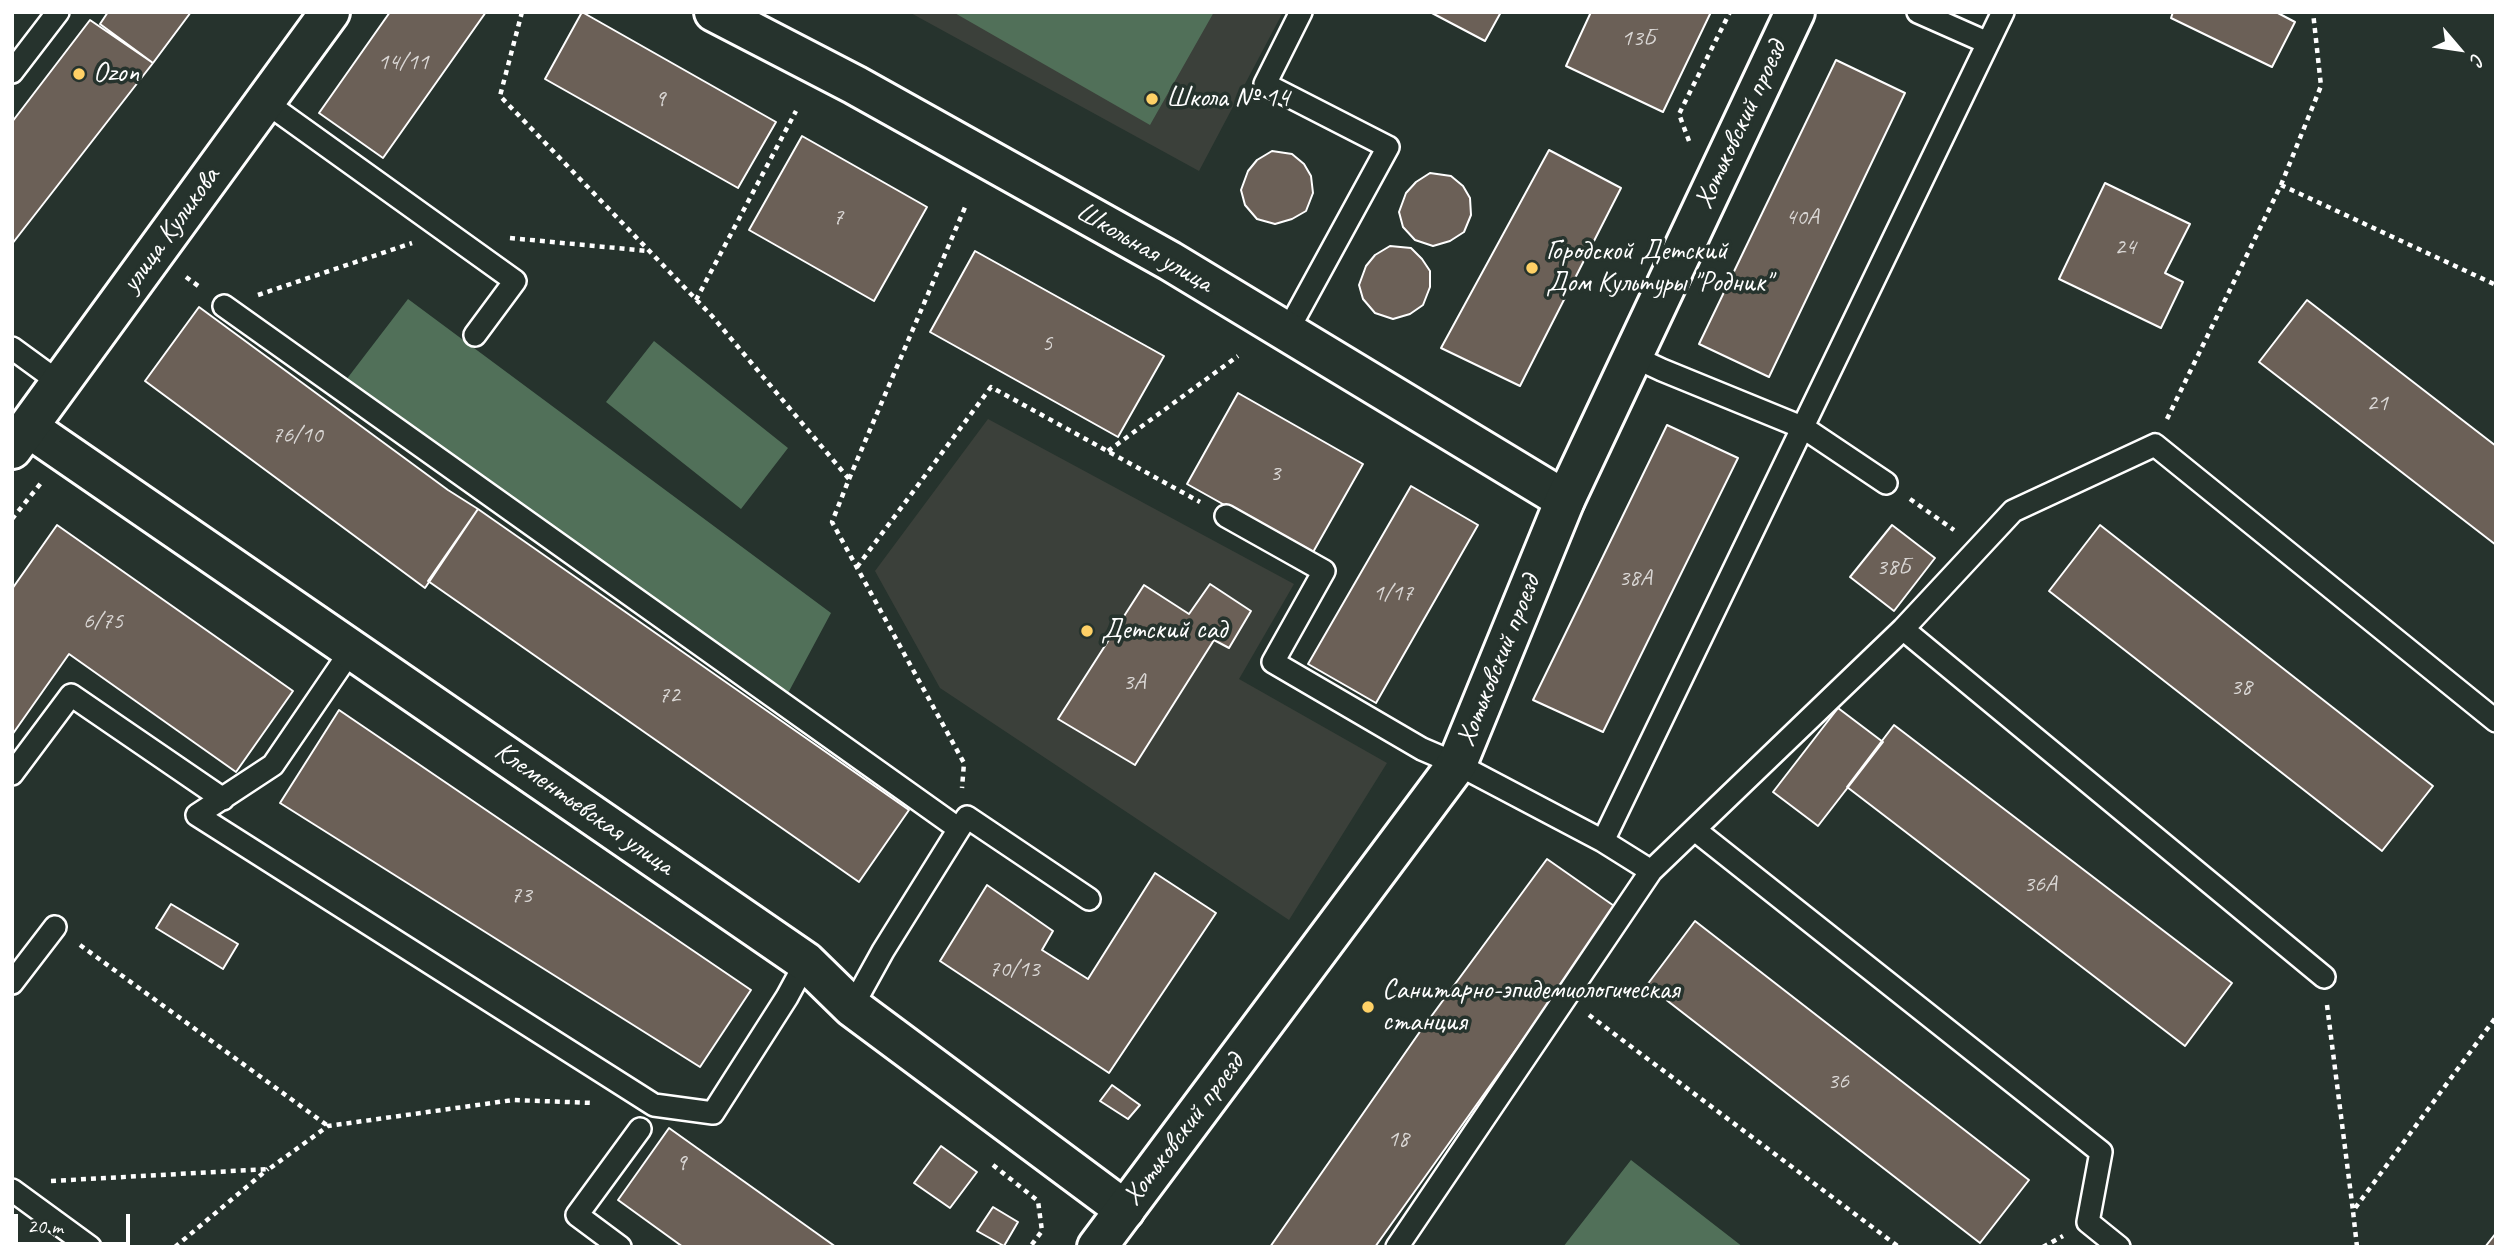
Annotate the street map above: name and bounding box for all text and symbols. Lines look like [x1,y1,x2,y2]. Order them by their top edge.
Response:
north arrow [2424,14,2494,84]
house number: 13Б [1621,25,1655,53]
street label: Хотьковский проезд [1687,36,1795,214]
house number: 14/11 [377,49,429,77]
text: С [2465,49,2490,69]
place label: Ozon [93,57,139,91]
marker: Ozon [71,66,87,82]
place label: Школа № 14 [1166,82,1290,116]
house number: 9 [655,86,665,114]
marker: Школа № 14 [1144,91,1160,107]
street label: улица Куликова [114,161,228,299]
street label: Школьная улица [1070,195,1218,301]
house number: 7 [833,204,843,232]
house number: 40А [1785,204,1819,232]
house number: 24 [2114,234,2136,262]
place label: Городской Детский Дом Культуры "Родник" [1546,235,1771,301]
marker: Городской Детский Дом Культуры "Родник" [1524,260,1540,276]
house number: 5 [1042,330,1052,358]
house number: 21 [2366,390,2388,418]
house number: 76/10 [271,422,323,450]
house number: 3 [1270,460,1280,488]
house number: 38Б [1876,554,1910,582]
house number: 38А [1618,565,1652,593]
street label: Хотьковский проезд [1449,571,1549,751]
house number: 1/17 [1373,580,1413,608]
house number: 6/75 [83,608,123,636]
place label: Детский сад [1101,614,1227,648]
marker: Детский сад [1079,623,1095,639]
house number: 3А [1123,669,1145,697]
house number: 38 [2230,674,2252,702]
house number: 72 [658,682,680,710]
street label: Клементьевская улица [488,735,680,883]
house number: 36А [2023,871,2057,899]
house number: 73 [510,882,532,910]
house number: 70/13 [988,956,1040,984]
place label: Санитарно-эпидемиологическая станция [1382,974,1679,1040]
marker: Санитарно-эпидемиологическая станция [1360,999,1376,1015]
street label: Хотьковский проезд [1116,1047,1252,1213]
house number: 36 [1827,1068,1849,1096]
house number: 18 [1387,1126,1409,1154]
house number: 9 [676,1150,686,1178]
scale bar [18,1200,133,1244]
text: 20 m [27,1213,63,1239]

